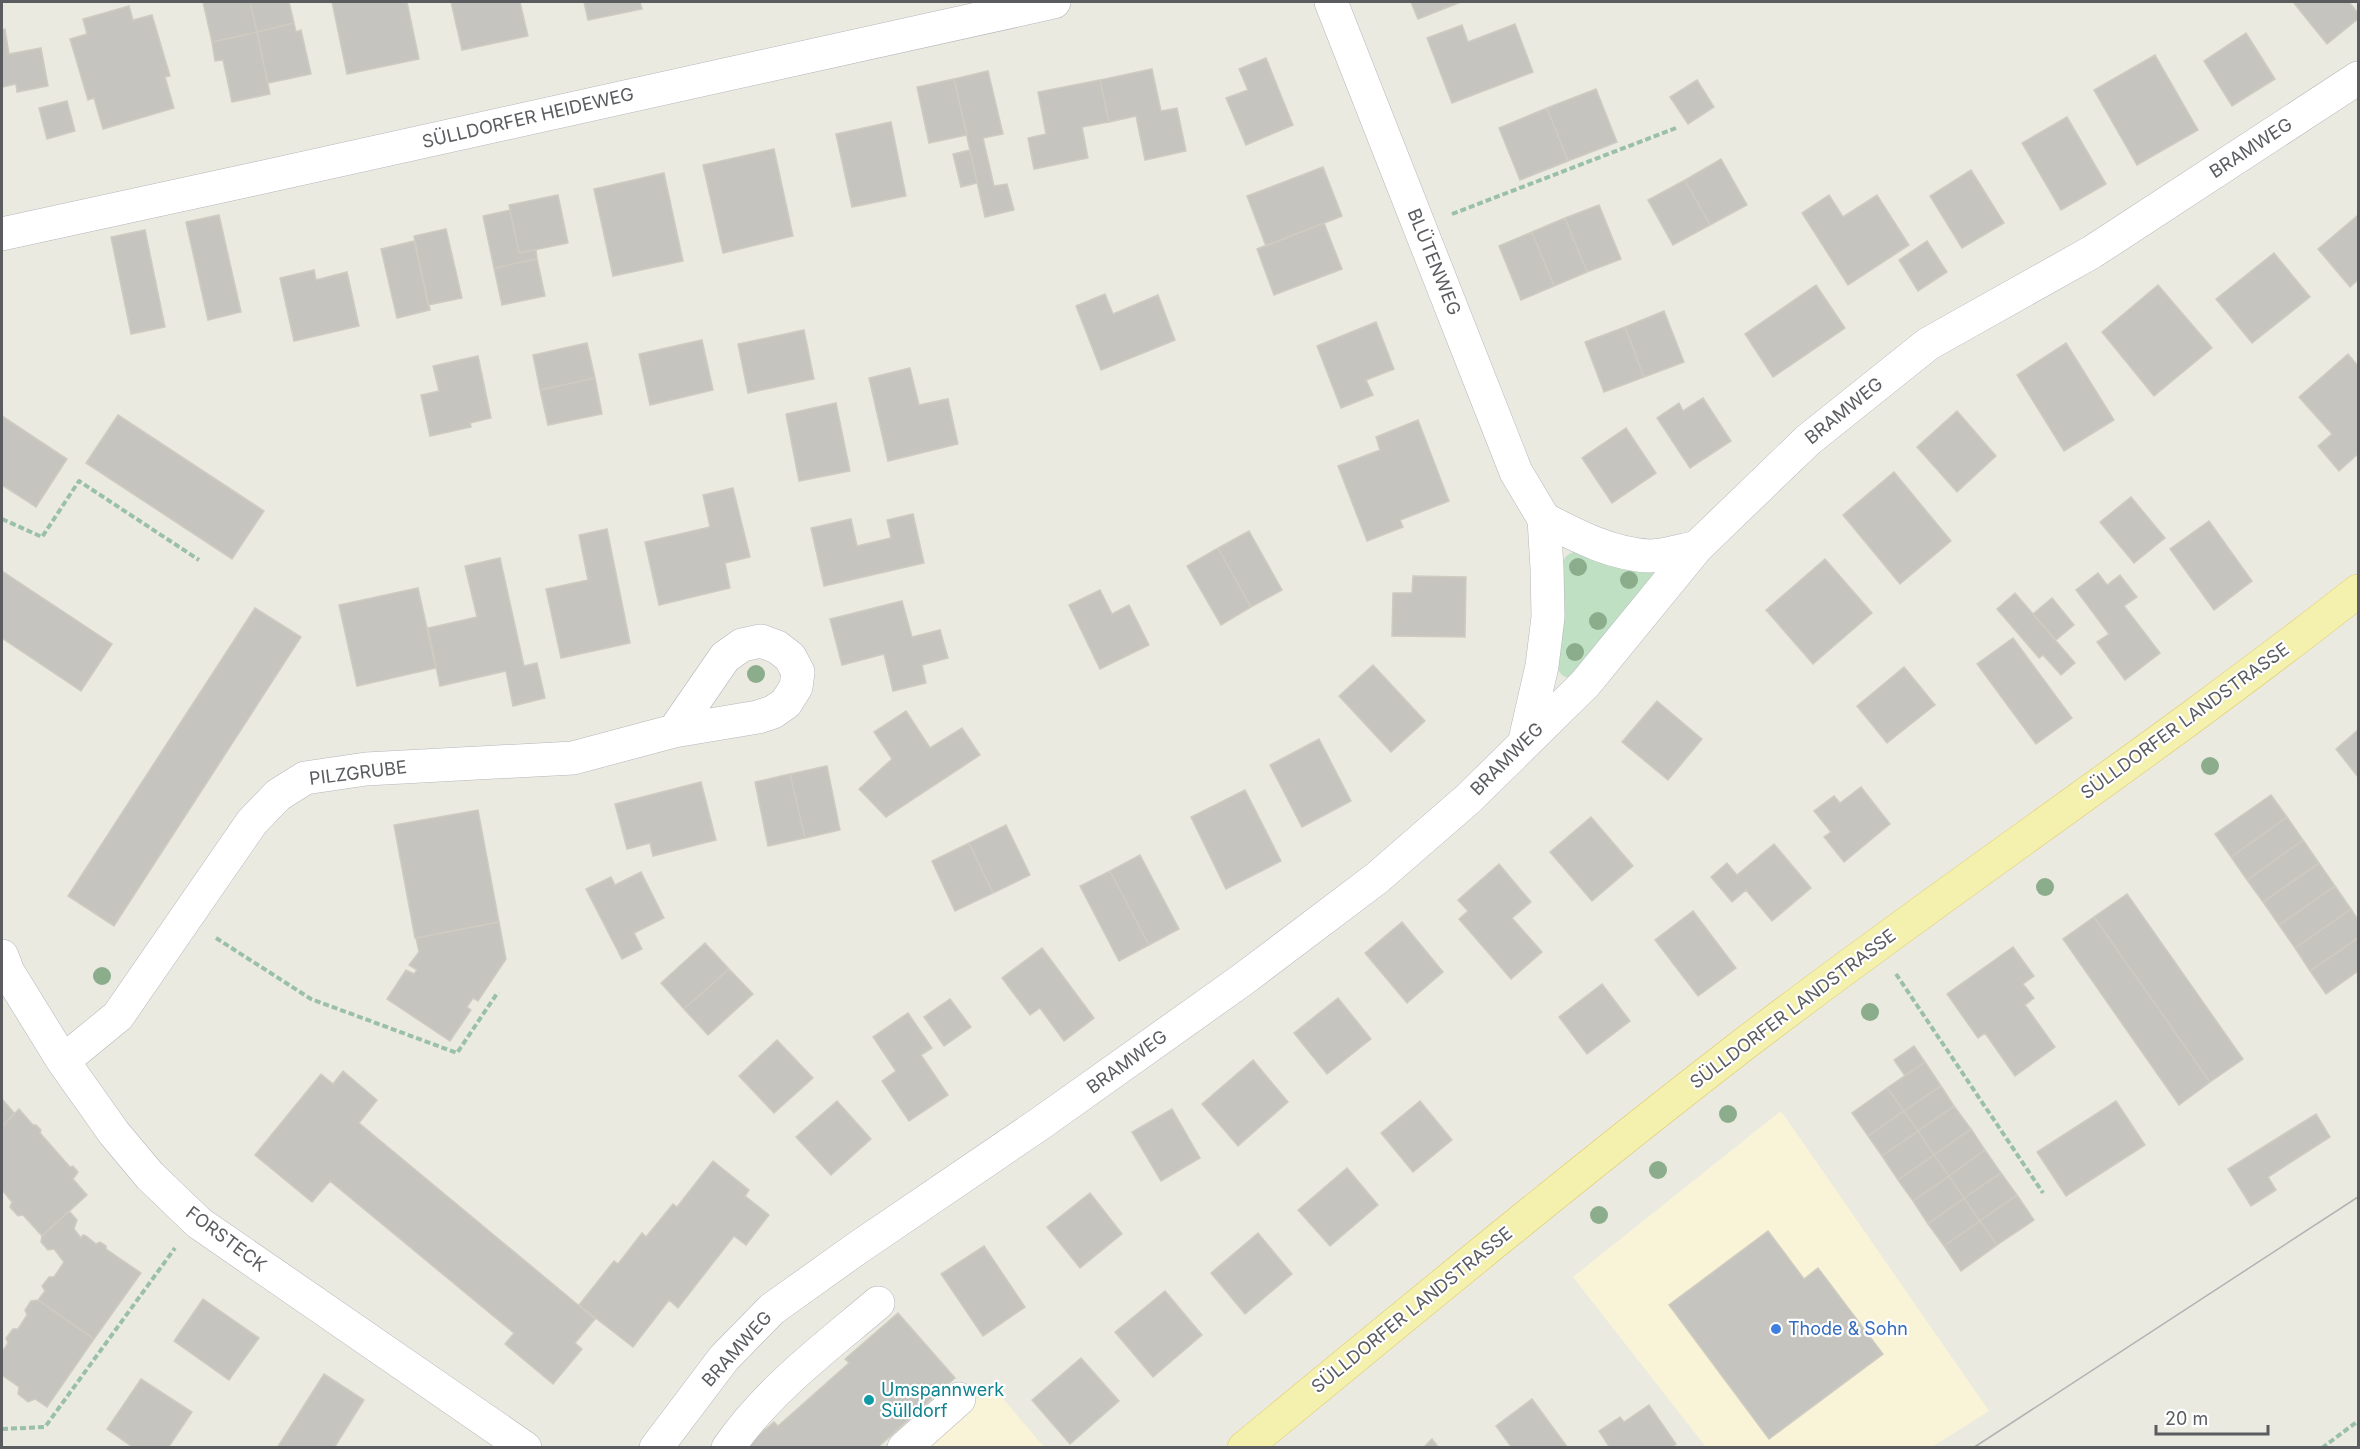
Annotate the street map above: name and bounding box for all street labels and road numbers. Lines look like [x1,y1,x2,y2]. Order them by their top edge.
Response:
street label: SÜLLDORFER HEIDEWEG [420,82,636,152]
street label: BRAMWEG [2206,113,2296,182]
street label: BLÜTENWEG [1403,205,1466,318]
street label: BRAMWEG [1801,373,1887,448]
street label: SÜLLDORFER LANDSTRASSE [2076,637,2293,803]
street label: BRAMWEG [1466,718,1547,799]
street label: PILZGRUBE [308,756,408,789]
street label: SÜLLDORFER LANDSTRASSE [1685,924,1900,1093]
street label: BRAMWEG [1082,1025,1171,1098]
street label: FORSTECK [182,1202,271,1276]
street label: SÜLLDORFER LANDSTRASSE [1307,1221,1516,1397]
street label: BRAMWEG [697,1307,776,1391]

